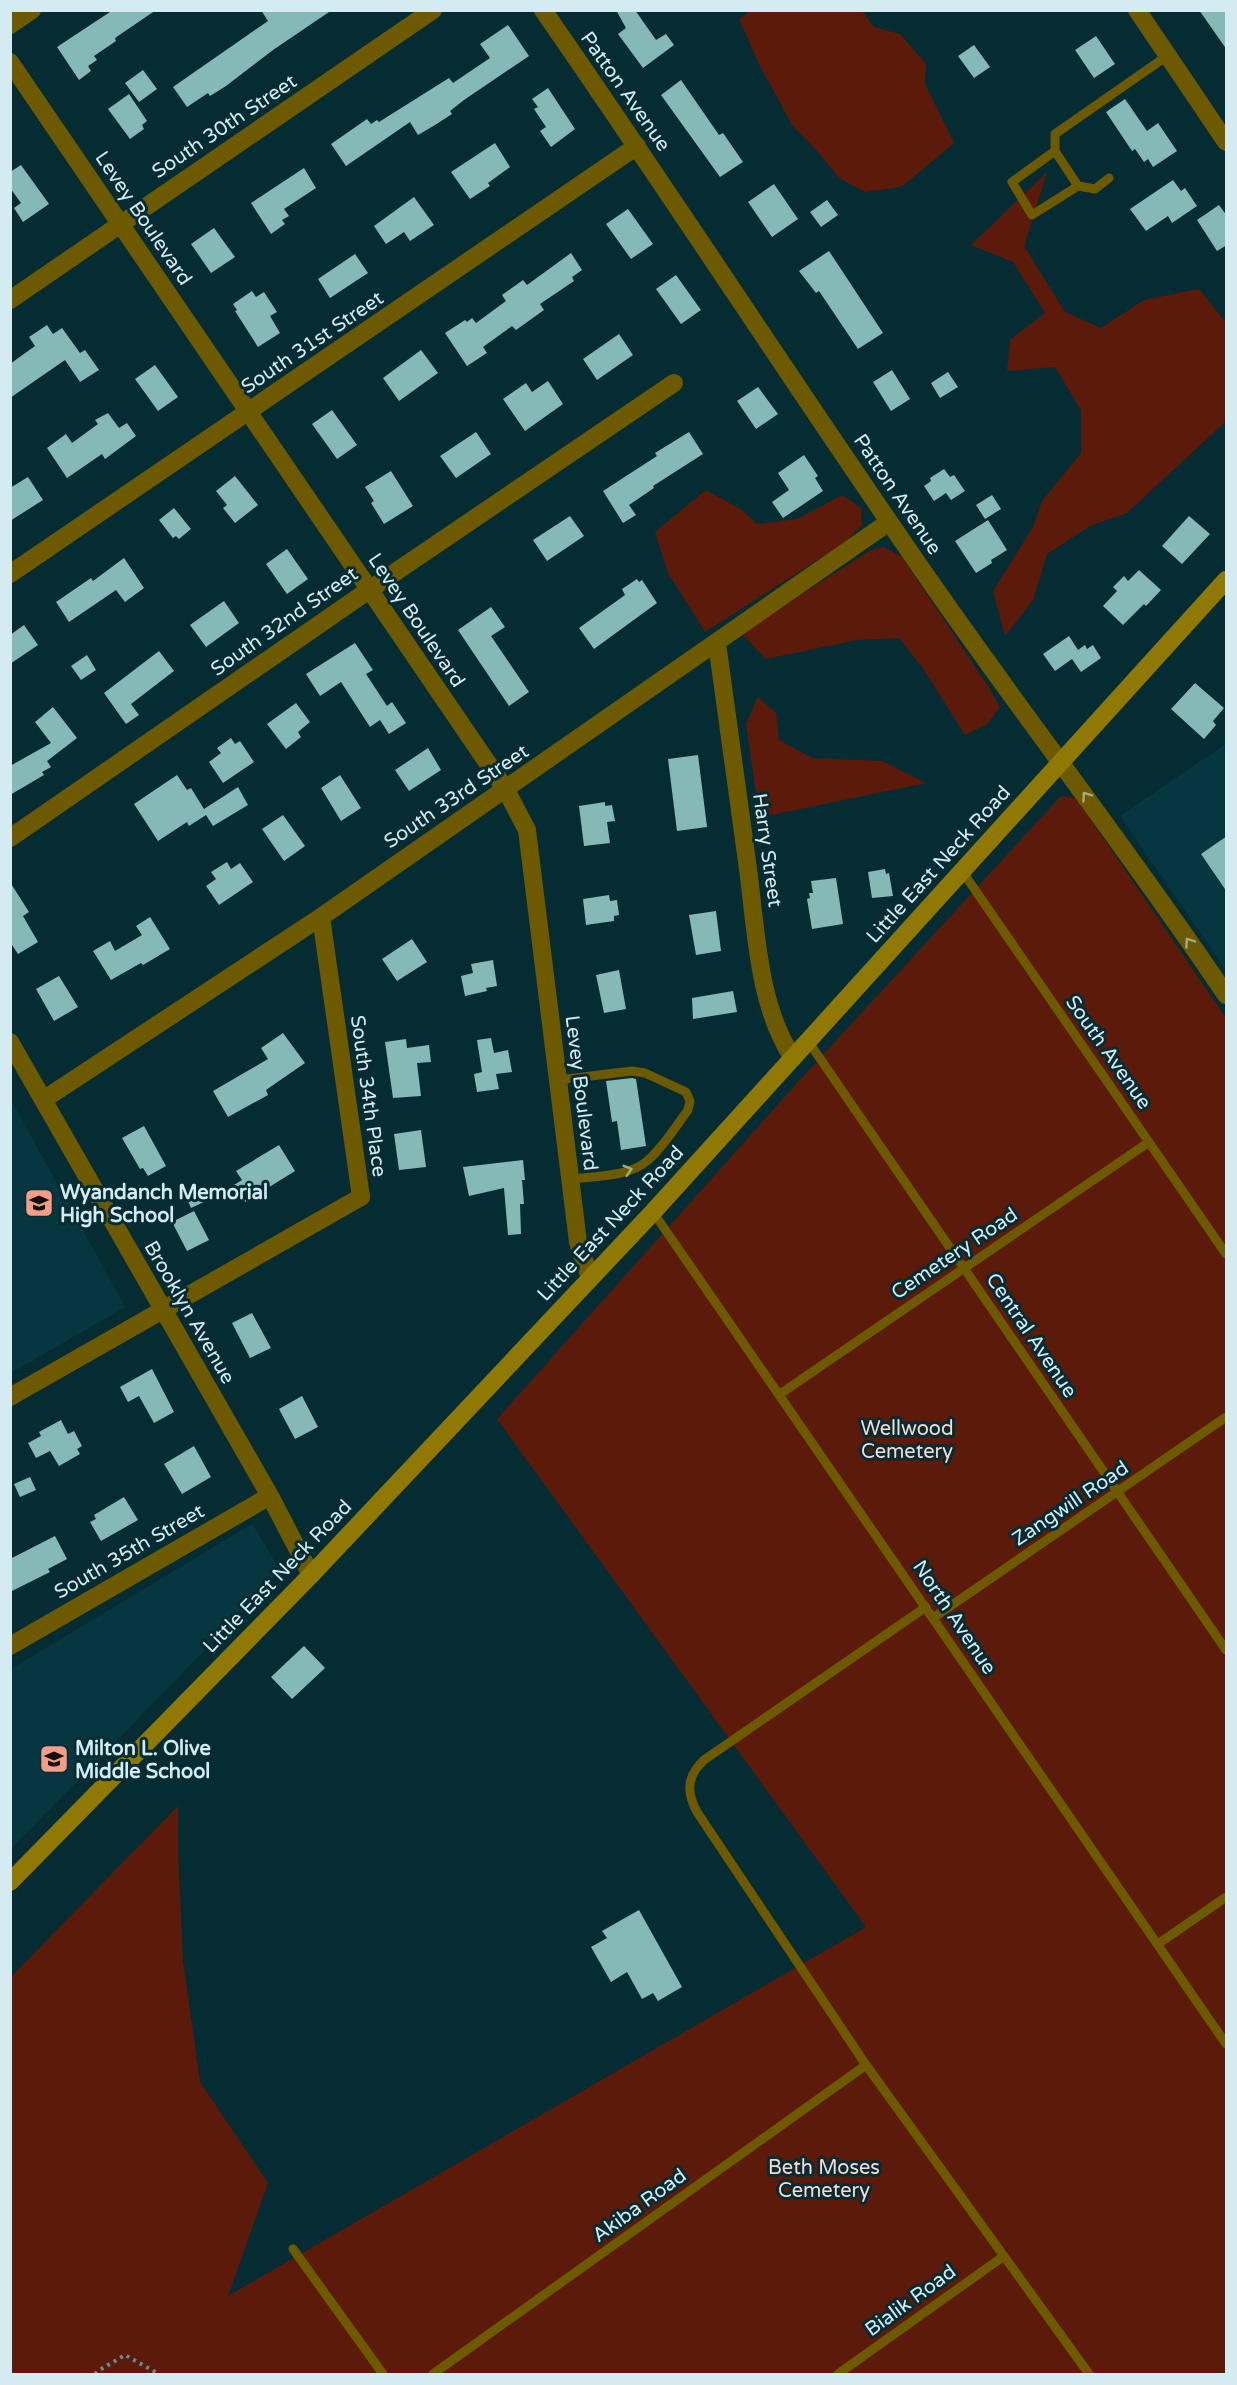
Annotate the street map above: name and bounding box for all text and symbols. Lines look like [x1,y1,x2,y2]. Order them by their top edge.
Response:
street label: Patton Avenue [575,27,675,156]
street label: South 30th Street [148,69,302,184]
street label: Levey Boulevard [90,147,197,290]
street label: South 31st Street [237,286,389,399]
street label: Patton Avenue [848,430,946,559]
street label: Levey Boulevard [363,549,470,692]
street label: South 32nd Street [206,562,363,682]
street label: South 33rd Street [380,739,534,854]
street label: Little East Neck Road [862,781,1016,948]
street label: Harry Street [747,792,787,909]
one-way arrow [1082,792,1093,803]
one-way arrow [1185,937,1196,948]
street label: South Avenue [1060,991,1156,1114]
street label: South 34th Place [345,1014,391,1179]
street label: Levey Boulevard [560,1014,602,1172]
street label: Little East Neck Road [533,1141,689,1306]
one-way arrow [622,1165,633,1177]
place label: Wyandanch Memorial High School [60,1181,268,1228]
school or university icon: Wyandanch Memorial High School [23,1187,55,1219]
street label: Cemetery Road [887,1203,1022,1305]
street label: Brooklyn Avenue [138,1237,240,1388]
street label: Central Avenue [981,1269,1082,1402]
park label: Wellwood Cemetery [860,1417,954,1464]
street label: Zangwill Road [1008,1456,1133,1552]
street label: Little East Neck Road [198,1495,357,1658]
street label: South 35th Street [50,1499,209,1605]
street label: North Avenue [907,1556,1001,1679]
place label: Milton L. Olive Middle School [75,1737,211,1784]
school or university icon: Milton L. Olive Middle School [38,1743,70,1775]
park label: Beth Moses Cemetery [768,2156,880,2203]
street label: Akiba Road [588,2164,691,2248]
street label: Bialik Road [861,2260,961,2342]

